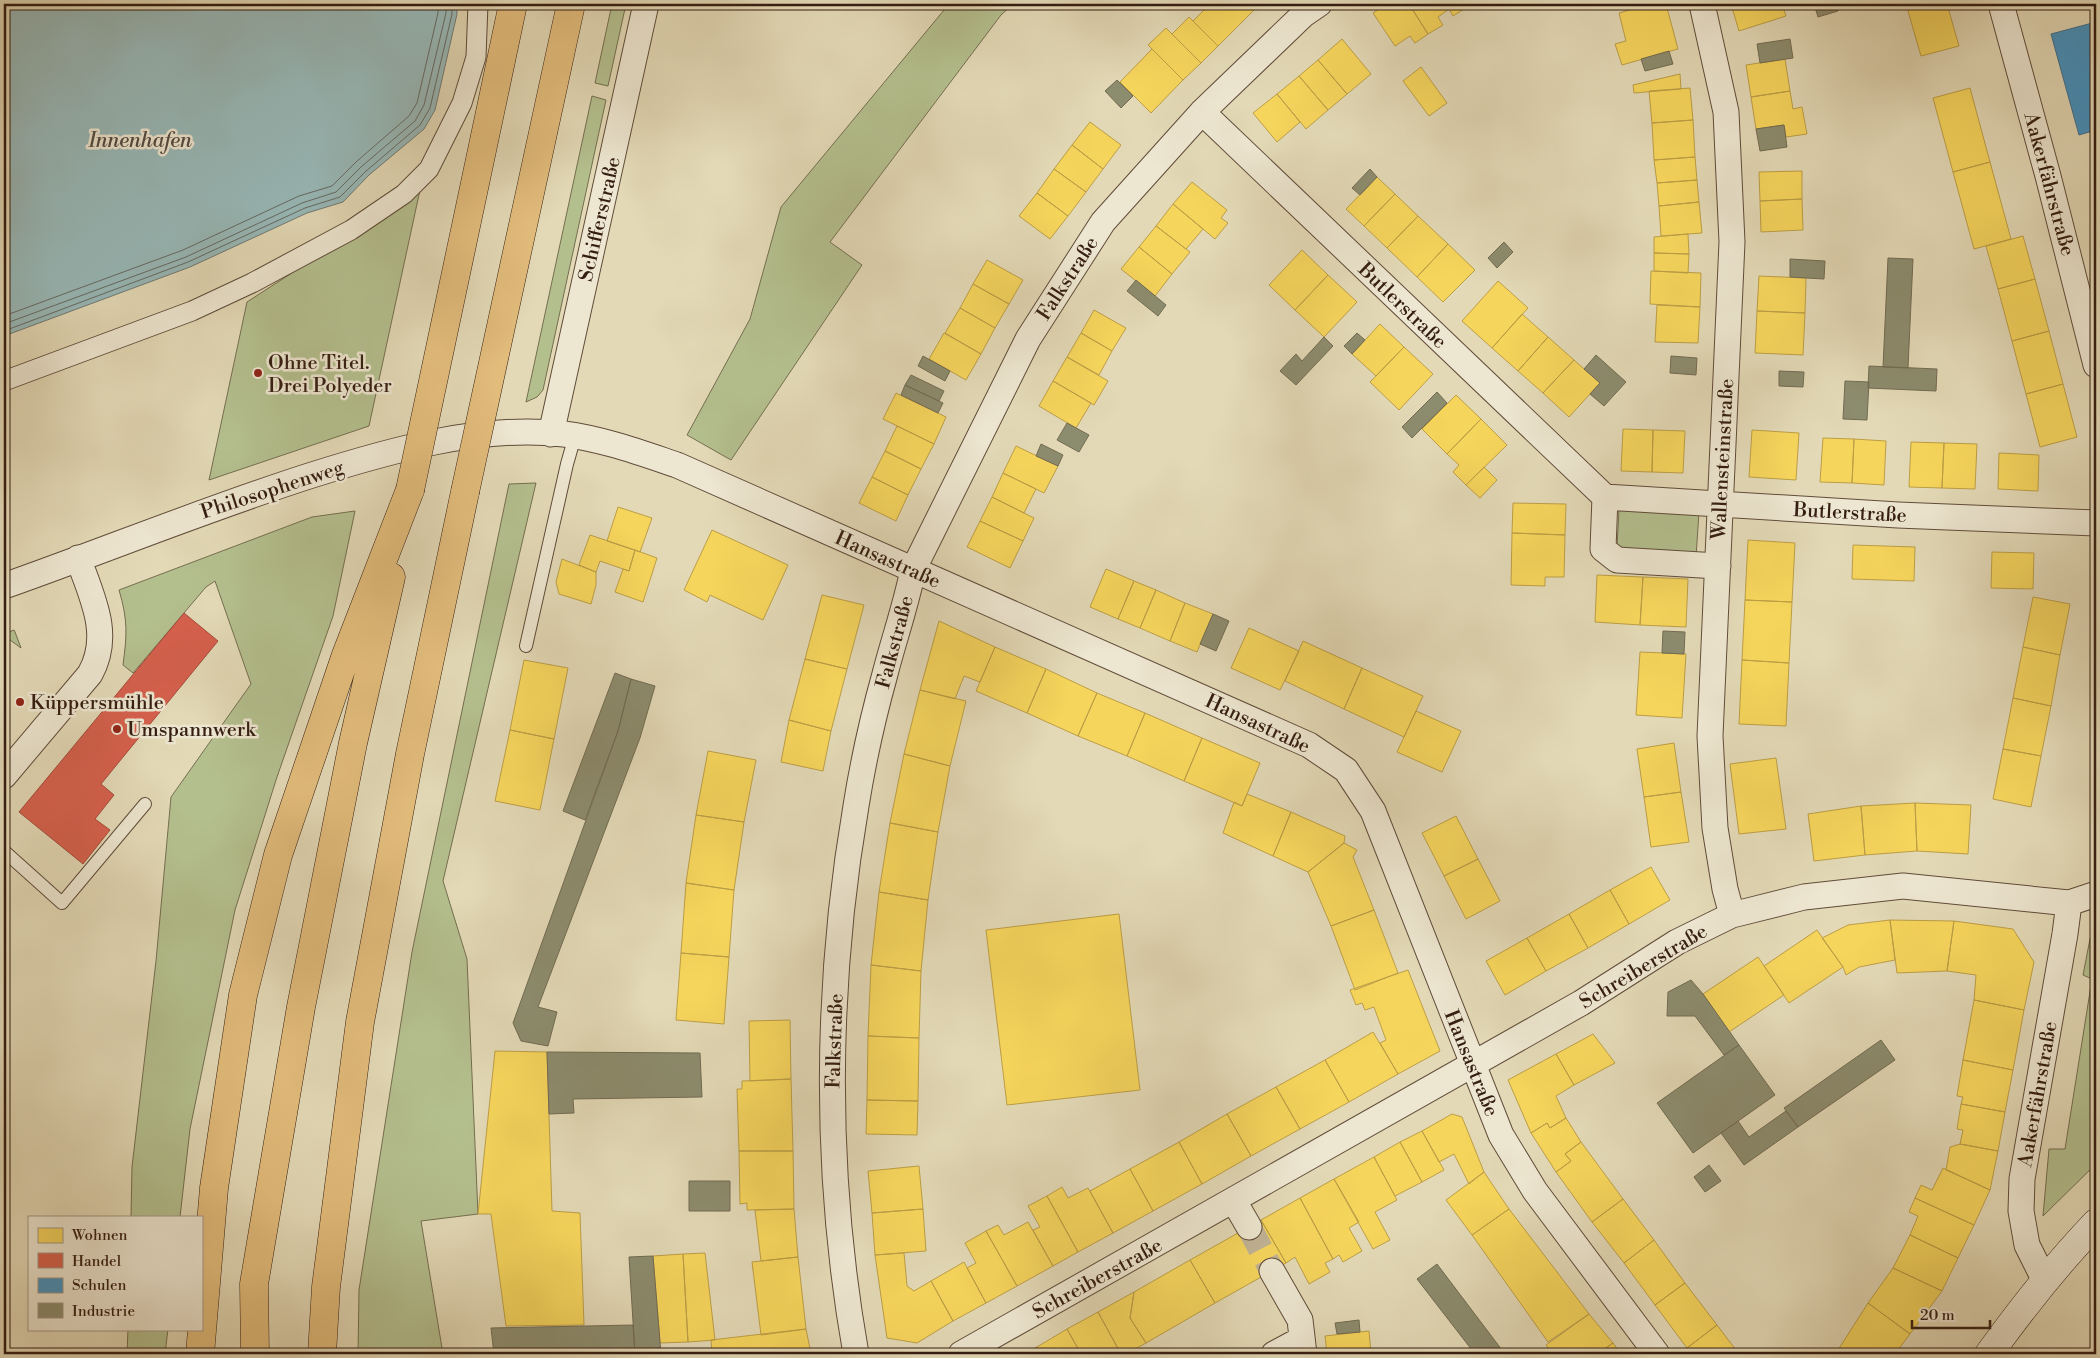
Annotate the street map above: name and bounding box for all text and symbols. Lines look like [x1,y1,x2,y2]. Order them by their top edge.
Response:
street label: Aakerfährstraße [2017,109,2080,259]
water label: Innenhafen [87,128,192,154]
street label: Schifferstraße [574,155,627,284]
street label: Falkstraße [1032,232,1105,326]
street label: Butlerstraße [1352,257,1451,354]
place label: Ohne Titel. Drei Polyeder [268,351,392,399]
marker: Ohne Titel. Drei Polyeder [252,367,264,379]
street label: Wallensteinstraße [1707,378,1740,541]
street label: Philosophenweg [198,455,348,525]
street label: Butlerstraße [1792,498,1907,529]
street label: Hansastraße [831,526,944,595]
street label: Falkstraße [871,593,920,692]
street label: Hansastraße [1201,689,1314,760]
place label: Küppersmühle [30,691,164,716]
marker: Küppersmühle [14,696,26,708]
place label: Umspannwerk [127,718,257,743]
marker: Umspannwerk [111,723,123,735]
street label: Schreiberstraße [1575,919,1712,1015]
street label: Falkstraße [821,993,850,1089]
street label: Hansastraße [1438,1007,1503,1121]
street label: Aakerfährstraße [2013,1019,2064,1170]
legend [28,1216,202,1330]
text: Wohnen [71,1226,127,1245]
street label: Schreiberstraße [1028,1233,1167,1325]
text: Handel [72,1252,122,1271]
text: Schulen [72,1276,127,1295]
scale bar [1912,1298,1990,1330]
text: Industrie [72,1302,135,1321]
text: 20 m [1920,1306,1955,1325]

